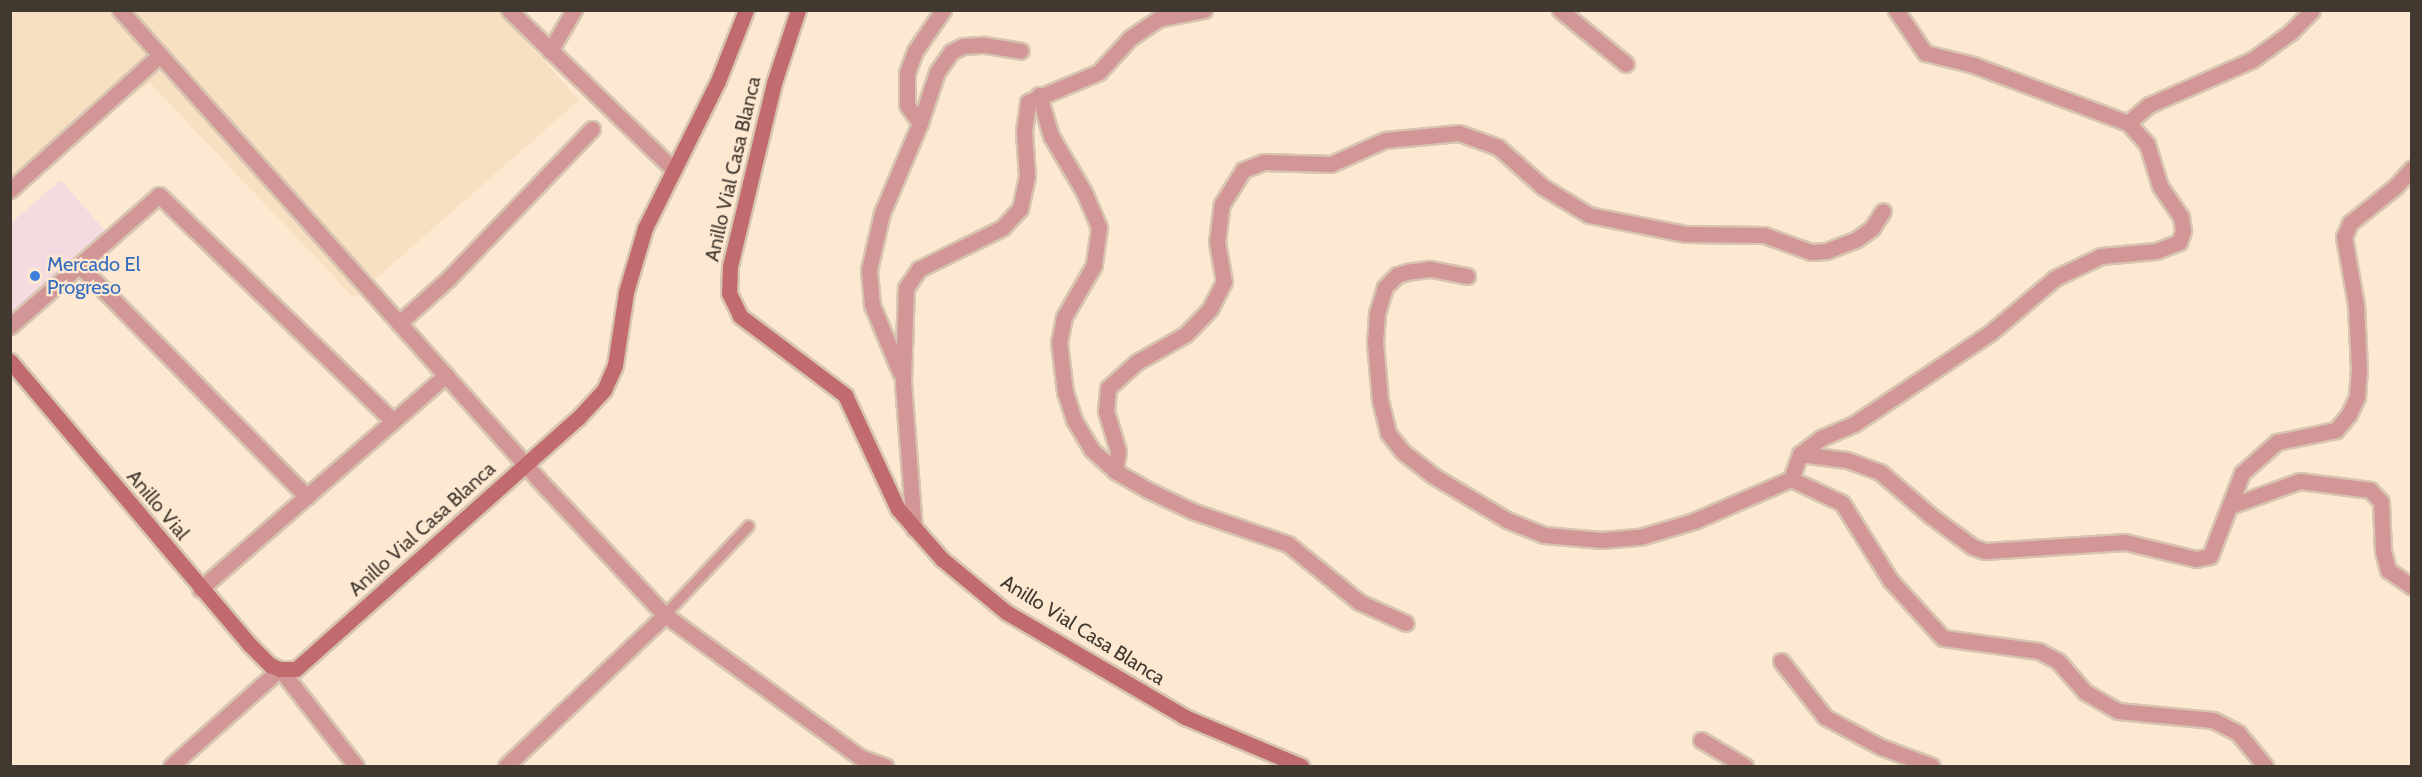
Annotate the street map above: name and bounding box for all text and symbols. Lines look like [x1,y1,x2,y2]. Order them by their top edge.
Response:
street label: Anillo Vial Casa Blanca [700,74,766,264]
place label: Mercado El Progreso [47,252,140,299]
marker: Mercado El Progreso [28,269,42,283]
street label: Anillo Vial Casa Blanca [344,457,500,601]
street label: Anillo Vial [122,465,194,545]
street label: Anillo Vial Casa Blanca [996,570,1170,690]

